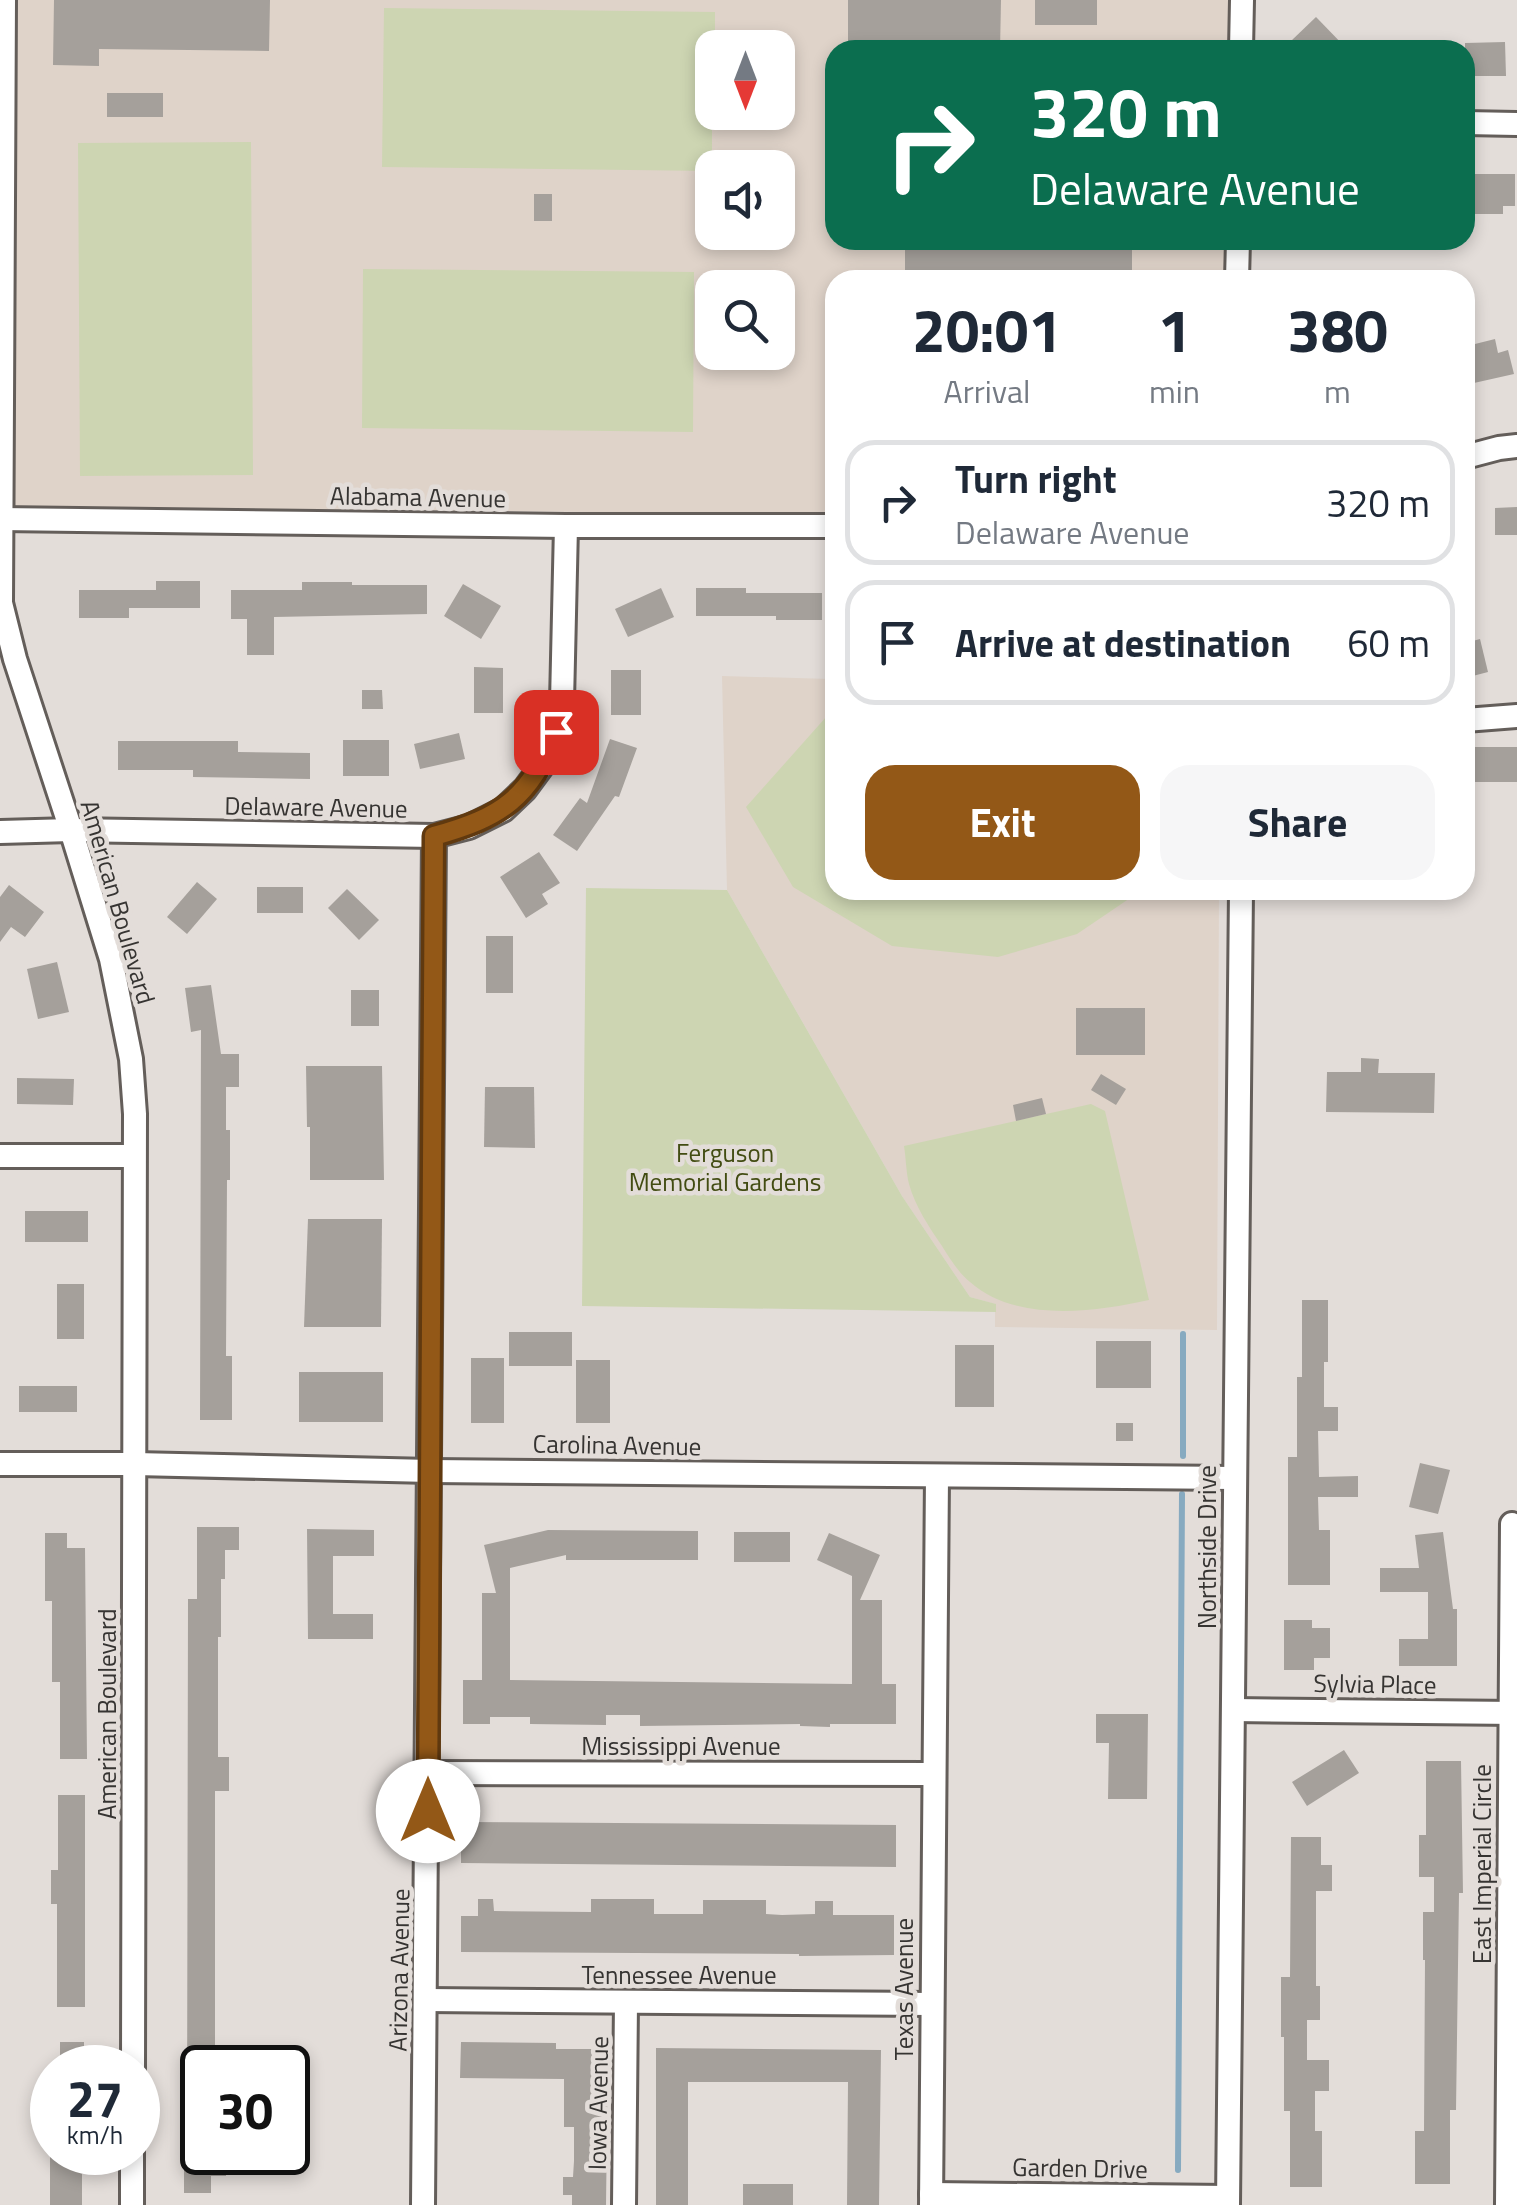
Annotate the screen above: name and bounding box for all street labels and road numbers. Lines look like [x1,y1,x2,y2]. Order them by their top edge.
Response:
street label: Alabama Avenue [330,476,506,518]
street label: Delaware Avenue [224,786,408,828]
street label: American Boulevard [71,795,165,1009]
street label: Carolina Avenue [532,1425,702,1465]
street label: Northside Drive [1188,1465,1226,1629]
street label: American Boulevard [88,1609,126,1819]
street label: Sylvia Place [1313,1664,1437,1704]
street label: Mississippi Avenue [581,1727,781,1765]
street label: East Imperial Circle [1463,1764,1501,1964]
street label: Arizona Avenue [379,1888,419,2052]
street label: Texas Avenue [885,1918,923,2060]
street label: Tennessee Avenue [581,1956,777,1994]
street label: Iowa Avenue [578,2036,618,2170]
street label: Garden Drive [1012,2148,1148,2188]

